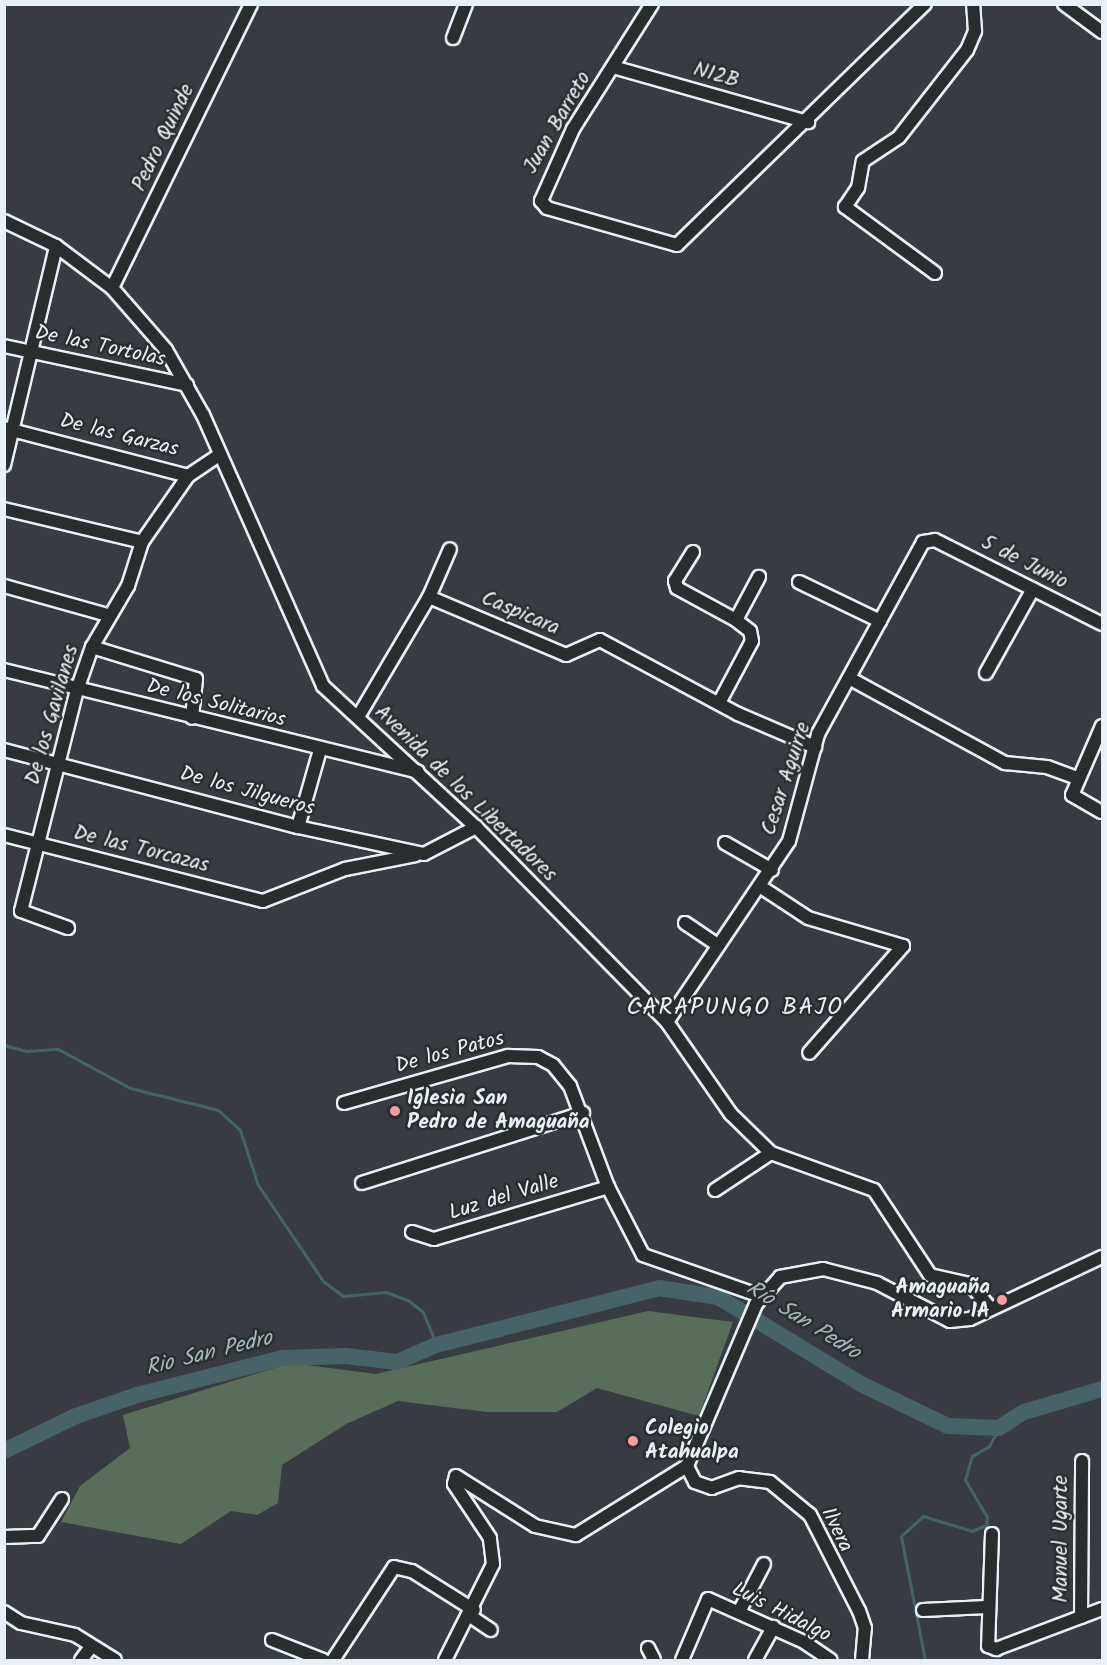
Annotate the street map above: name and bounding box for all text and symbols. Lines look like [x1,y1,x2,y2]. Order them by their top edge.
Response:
street label: N12B [690,57,742,95]
street label: Juan Barreto [519,68,597,178]
street label: Pedro Quinde [127,80,201,196]
street label: De las Tortolas [32,321,168,373]
street label: De las Garzas [57,409,181,463]
street label: 5 de Junio [977,531,1071,595]
street label: Caspicara [477,586,563,642]
street label: De los Gavilanes [21,642,85,788]
street label: De los Solitarios [144,675,288,733]
street label: Avenida de los Libertadores [369,700,561,888]
street label: Cesar Aguirre [757,719,817,839]
street label: De los Jilgueros [177,762,317,822]
street label: De las Torcazas [71,821,211,879]
district label: CARAPUNGO BAJO [626,994,844,1022]
street label: De los Patos [393,1026,507,1080]
place label: Iglesia San Pedro de Amaguaña [407,1086,589,1136]
marker: Iglesia San Pedro de Amaguaña [388,1104,402,1118]
street label: Luz del Valle [446,1169,562,1227]
water label: Río San Pedro [741,1275,865,1367]
place label: Amaguaña Armario 1A [891,1275,990,1325]
marker: Amaguaña Armario 1A [995,1293,1009,1307]
water label: Rio San Pedro [143,1326,275,1382]
place label: Colegio Atahualpa [645,1416,739,1466]
marker: Colegio Atahualpa [626,1434,640,1448]
street label: Manuel Ugarte [1049,1475,1075,1603]
street label: Ilvera [814,1503,858,1557]
street label: Luis Hidalgo [727,1577,835,1649]

